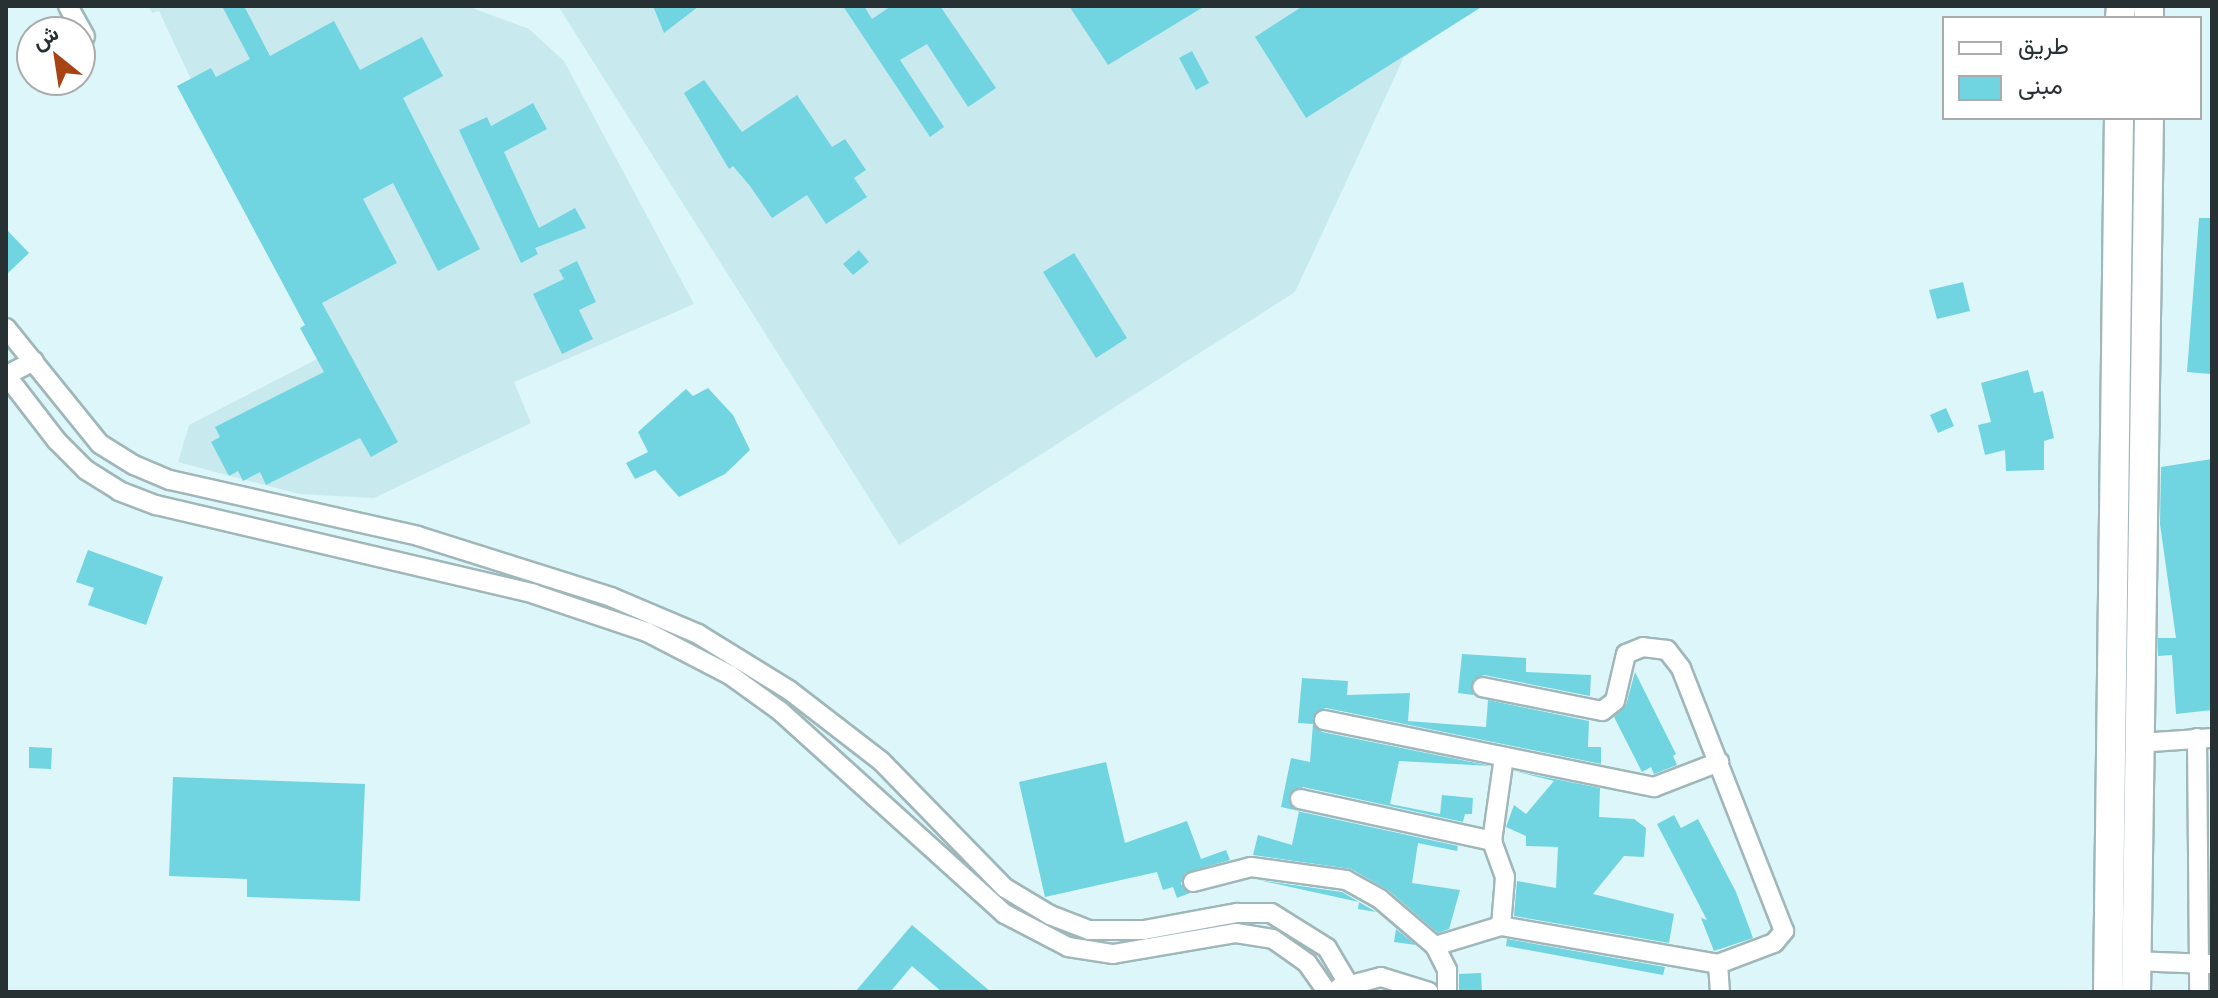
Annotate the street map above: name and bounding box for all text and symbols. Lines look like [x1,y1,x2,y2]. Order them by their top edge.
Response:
north arrow [16,16,96,96]
legend [1942,16,2202,120]
text: ش [27,18,63,55]
text: طريق [2018,30,2069,59]
text: مبنى [2018,70,2063,99]

